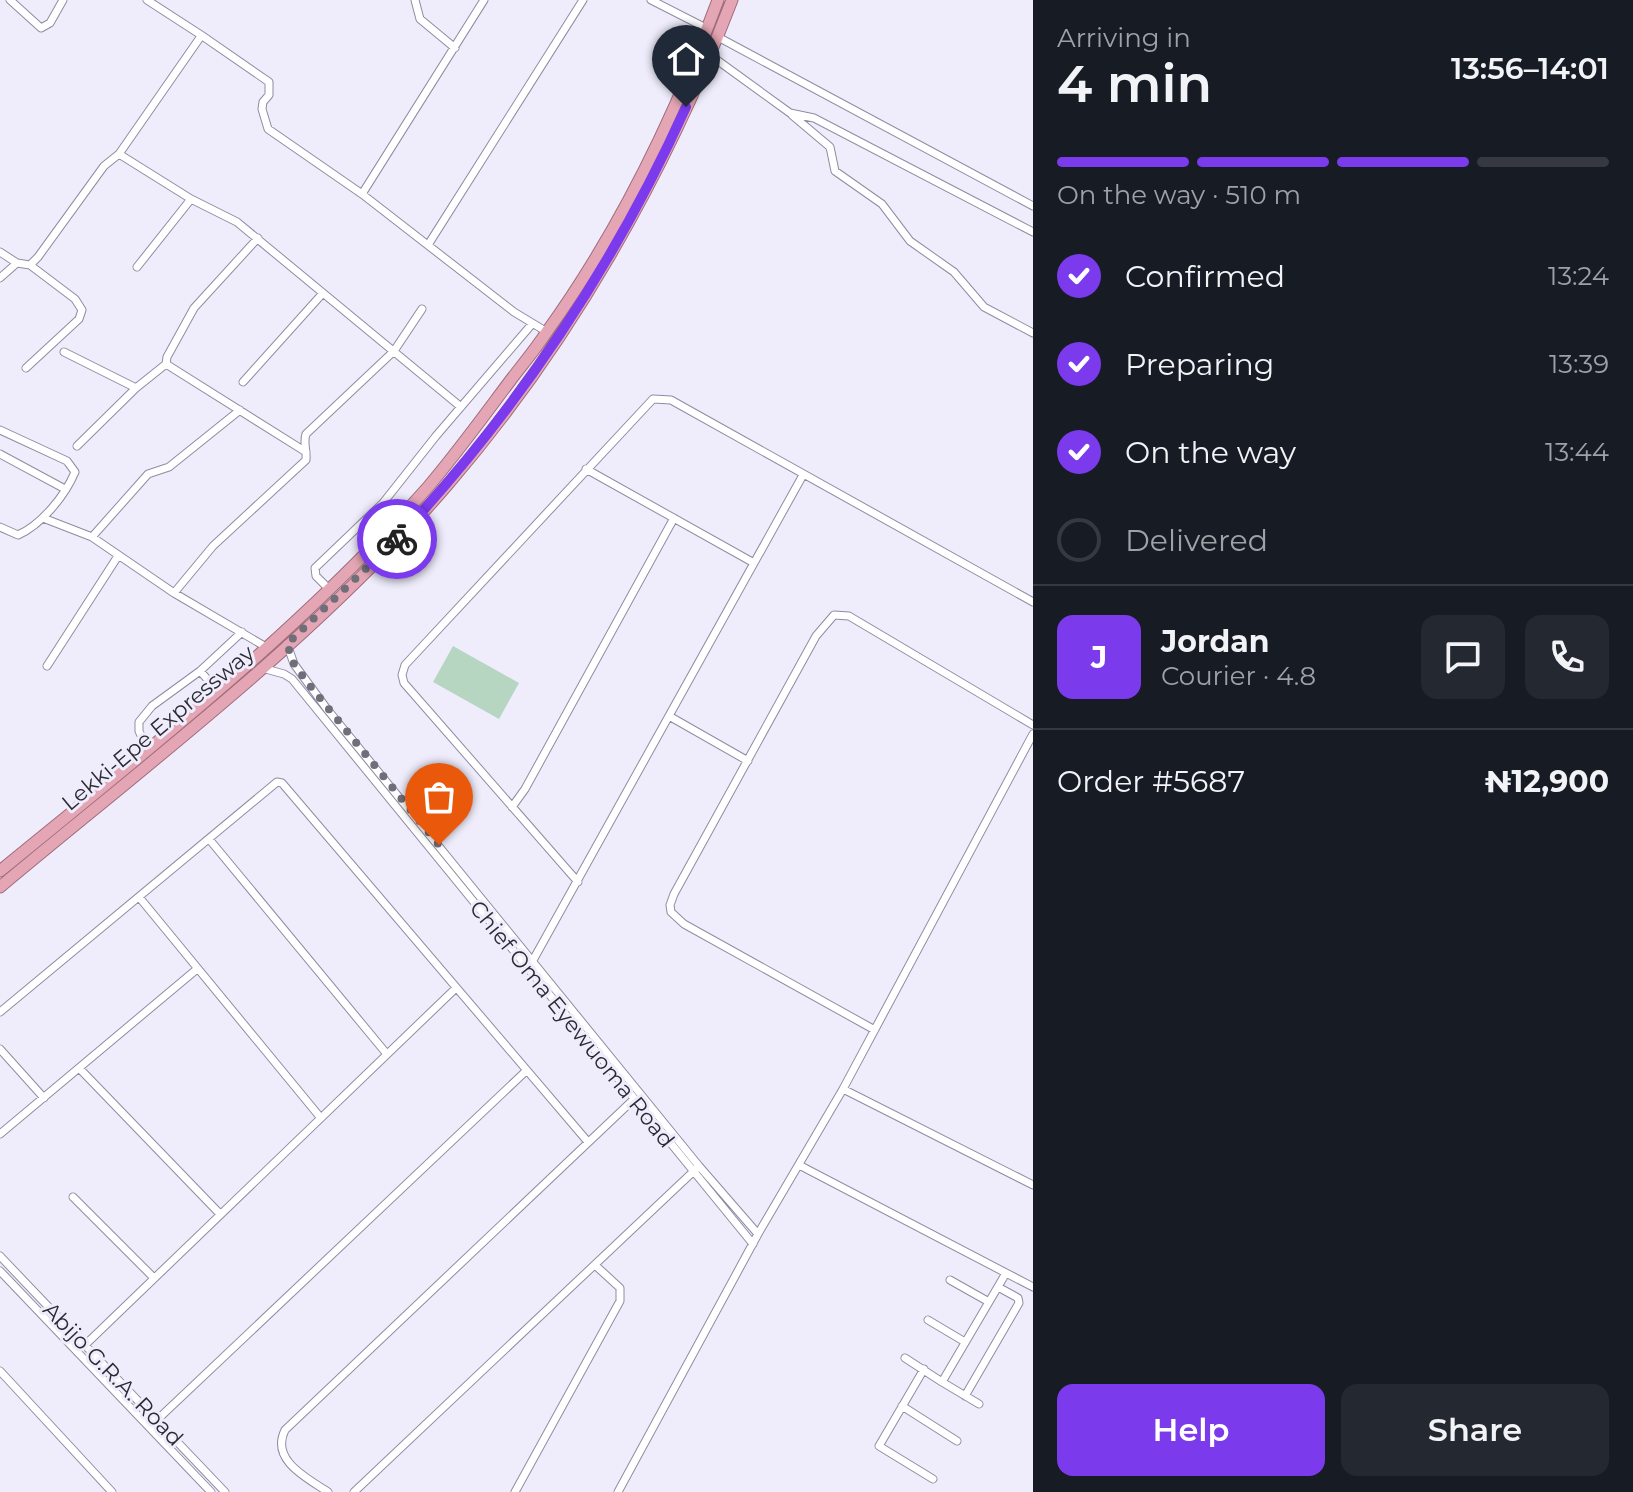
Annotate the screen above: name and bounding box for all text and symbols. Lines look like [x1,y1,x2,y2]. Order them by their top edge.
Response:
text: Arriving in [1057,22,1191,54]
pin [652,25,720,107]
icon: home [664,37,708,81]
text: 13:56–14:01 [1451,50,1609,87]
text: 4 min [1057,52,1212,115]
text: On the way · 510 m [1057,179,1301,211]
icon: check [1057,254,1101,298]
text: Confirmed [1125,258,1285,295]
text: 13:24 [1548,260,1609,292]
icon: check [1057,342,1101,386]
text: Preparing [1125,346,1274,383]
text: 13:39 [1549,348,1609,380]
icon: check [1057,430,1101,474]
text: On the way [1125,434,1296,471]
text: 13:44 [1545,436,1609,468]
courier [357,499,437,579]
icon: bike [375,517,419,561]
text: Delivered [1125,522,1268,559]
button: chat [1421,615,1505,699]
button: phone [1525,615,1609,699]
text: Jordan [1161,623,1270,660]
text: J [1091,639,1107,676]
street label: Lekki-Epe Expressway [56,640,260,816]
text: Courier · 4.8 [1161,660,1316,692]
pin [405,763,473,845]
text: Order #5687 [1057,763,1245,800]
text: ₦12,900 [1484,763,1609,800]
icon: bag [417,775,461,819]
street label: Chief Oma Eyewuoma Road [464,895,680,1153]
street label: Abijo G.R.A. Road [37,1296,189,1452]
button: Help [1057,1384,1325,1476]
button: Share [1341,1384,1609,1476]

